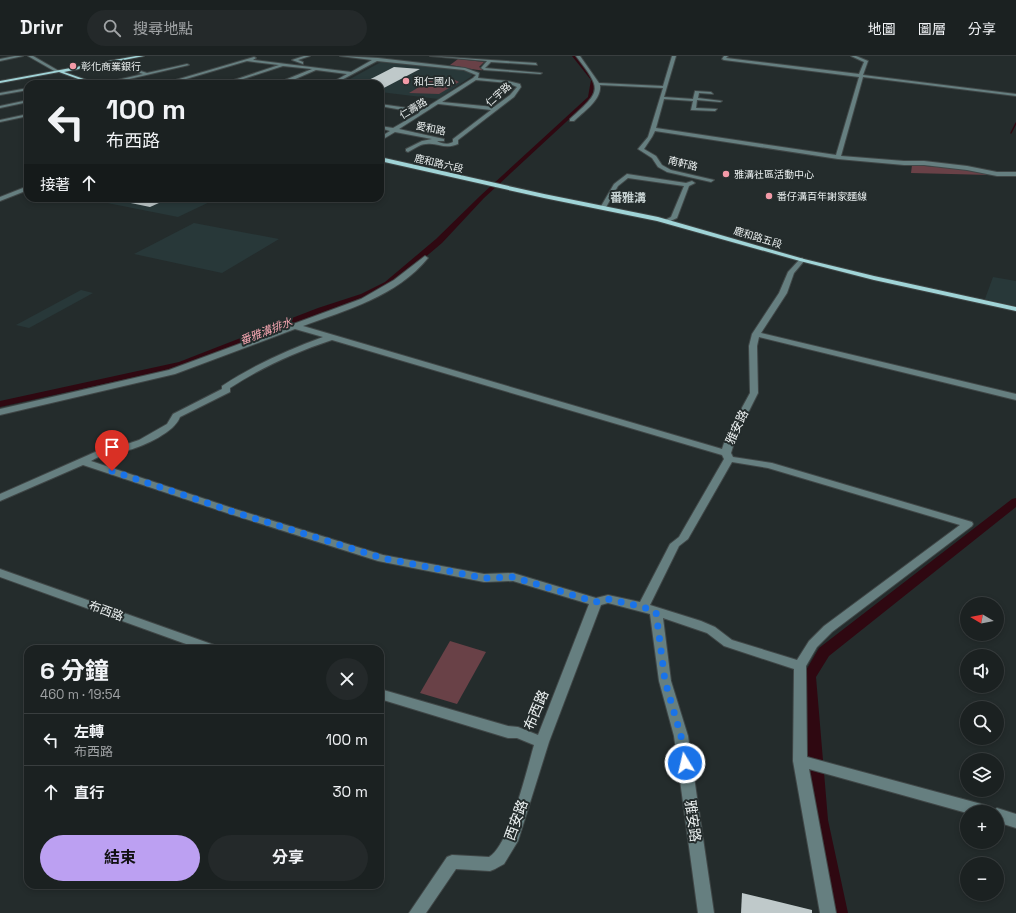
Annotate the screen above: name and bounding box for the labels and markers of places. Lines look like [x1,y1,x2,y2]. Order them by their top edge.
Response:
place label: 彰化商業銀行 [81,60,141,73]
marker: 彰化商業銀行 [68,61,78,71]
place label: 和仁國小 [414,75,454,88]
marker: 和仁國小 [401,76,411,86]
place label: 雅溝社區活動中心 [734,168,814,181]
marker: 雅溝社區活動中心 [721,169,731,179]
place label: 番仔溝百年謝家麵線 [777,190,867,203]
marker: 番仔溝百年謝家麵線 [764,191,774,201]
pin [95,430,129,471]

